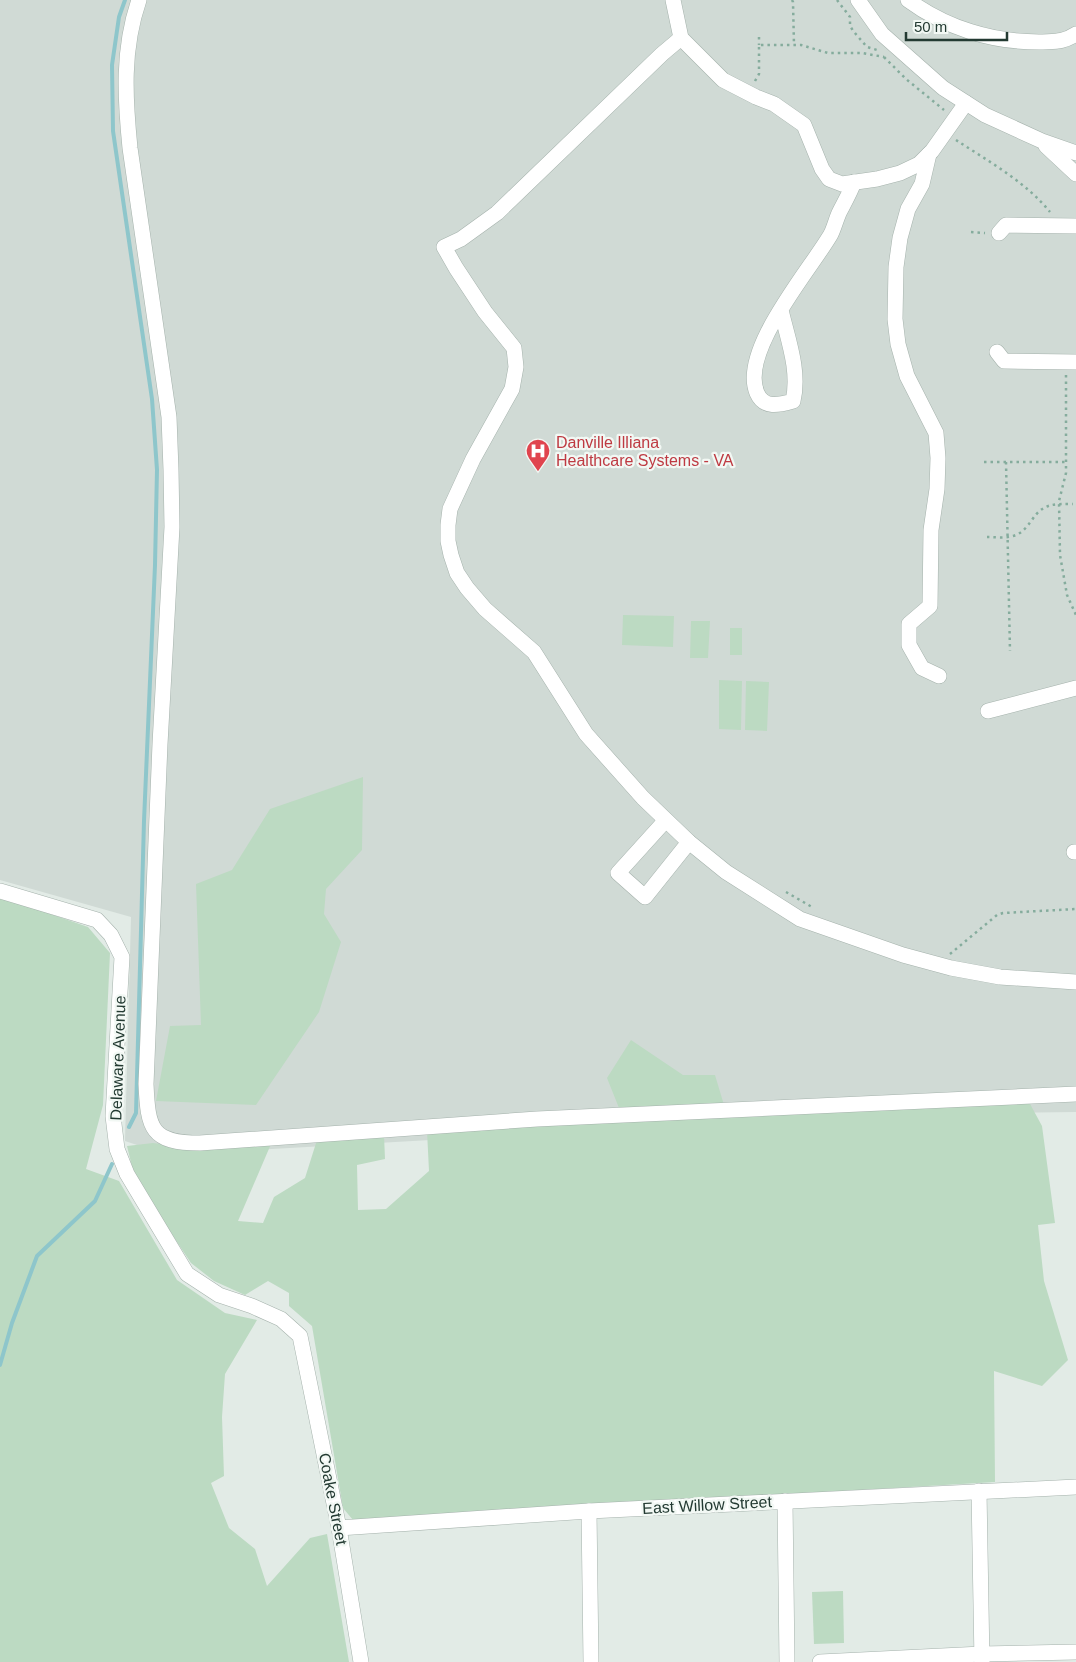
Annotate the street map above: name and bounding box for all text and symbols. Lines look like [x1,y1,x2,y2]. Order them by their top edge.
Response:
scale bar [906,10,1007,42]
text: 50 m [914,18,947,35]
place label: Danville Illiana Healthcare Systems - VA [556,434,734,469]
hospital icon: Danville Illiana Healthcare Systems - VA [525,438,551,472]
street label: Delaware Avenue [107,995,129,1121]
street label: Coake Street [316,1452,350,1547]
street label: East Willow Street [642,1493,773,1517]

